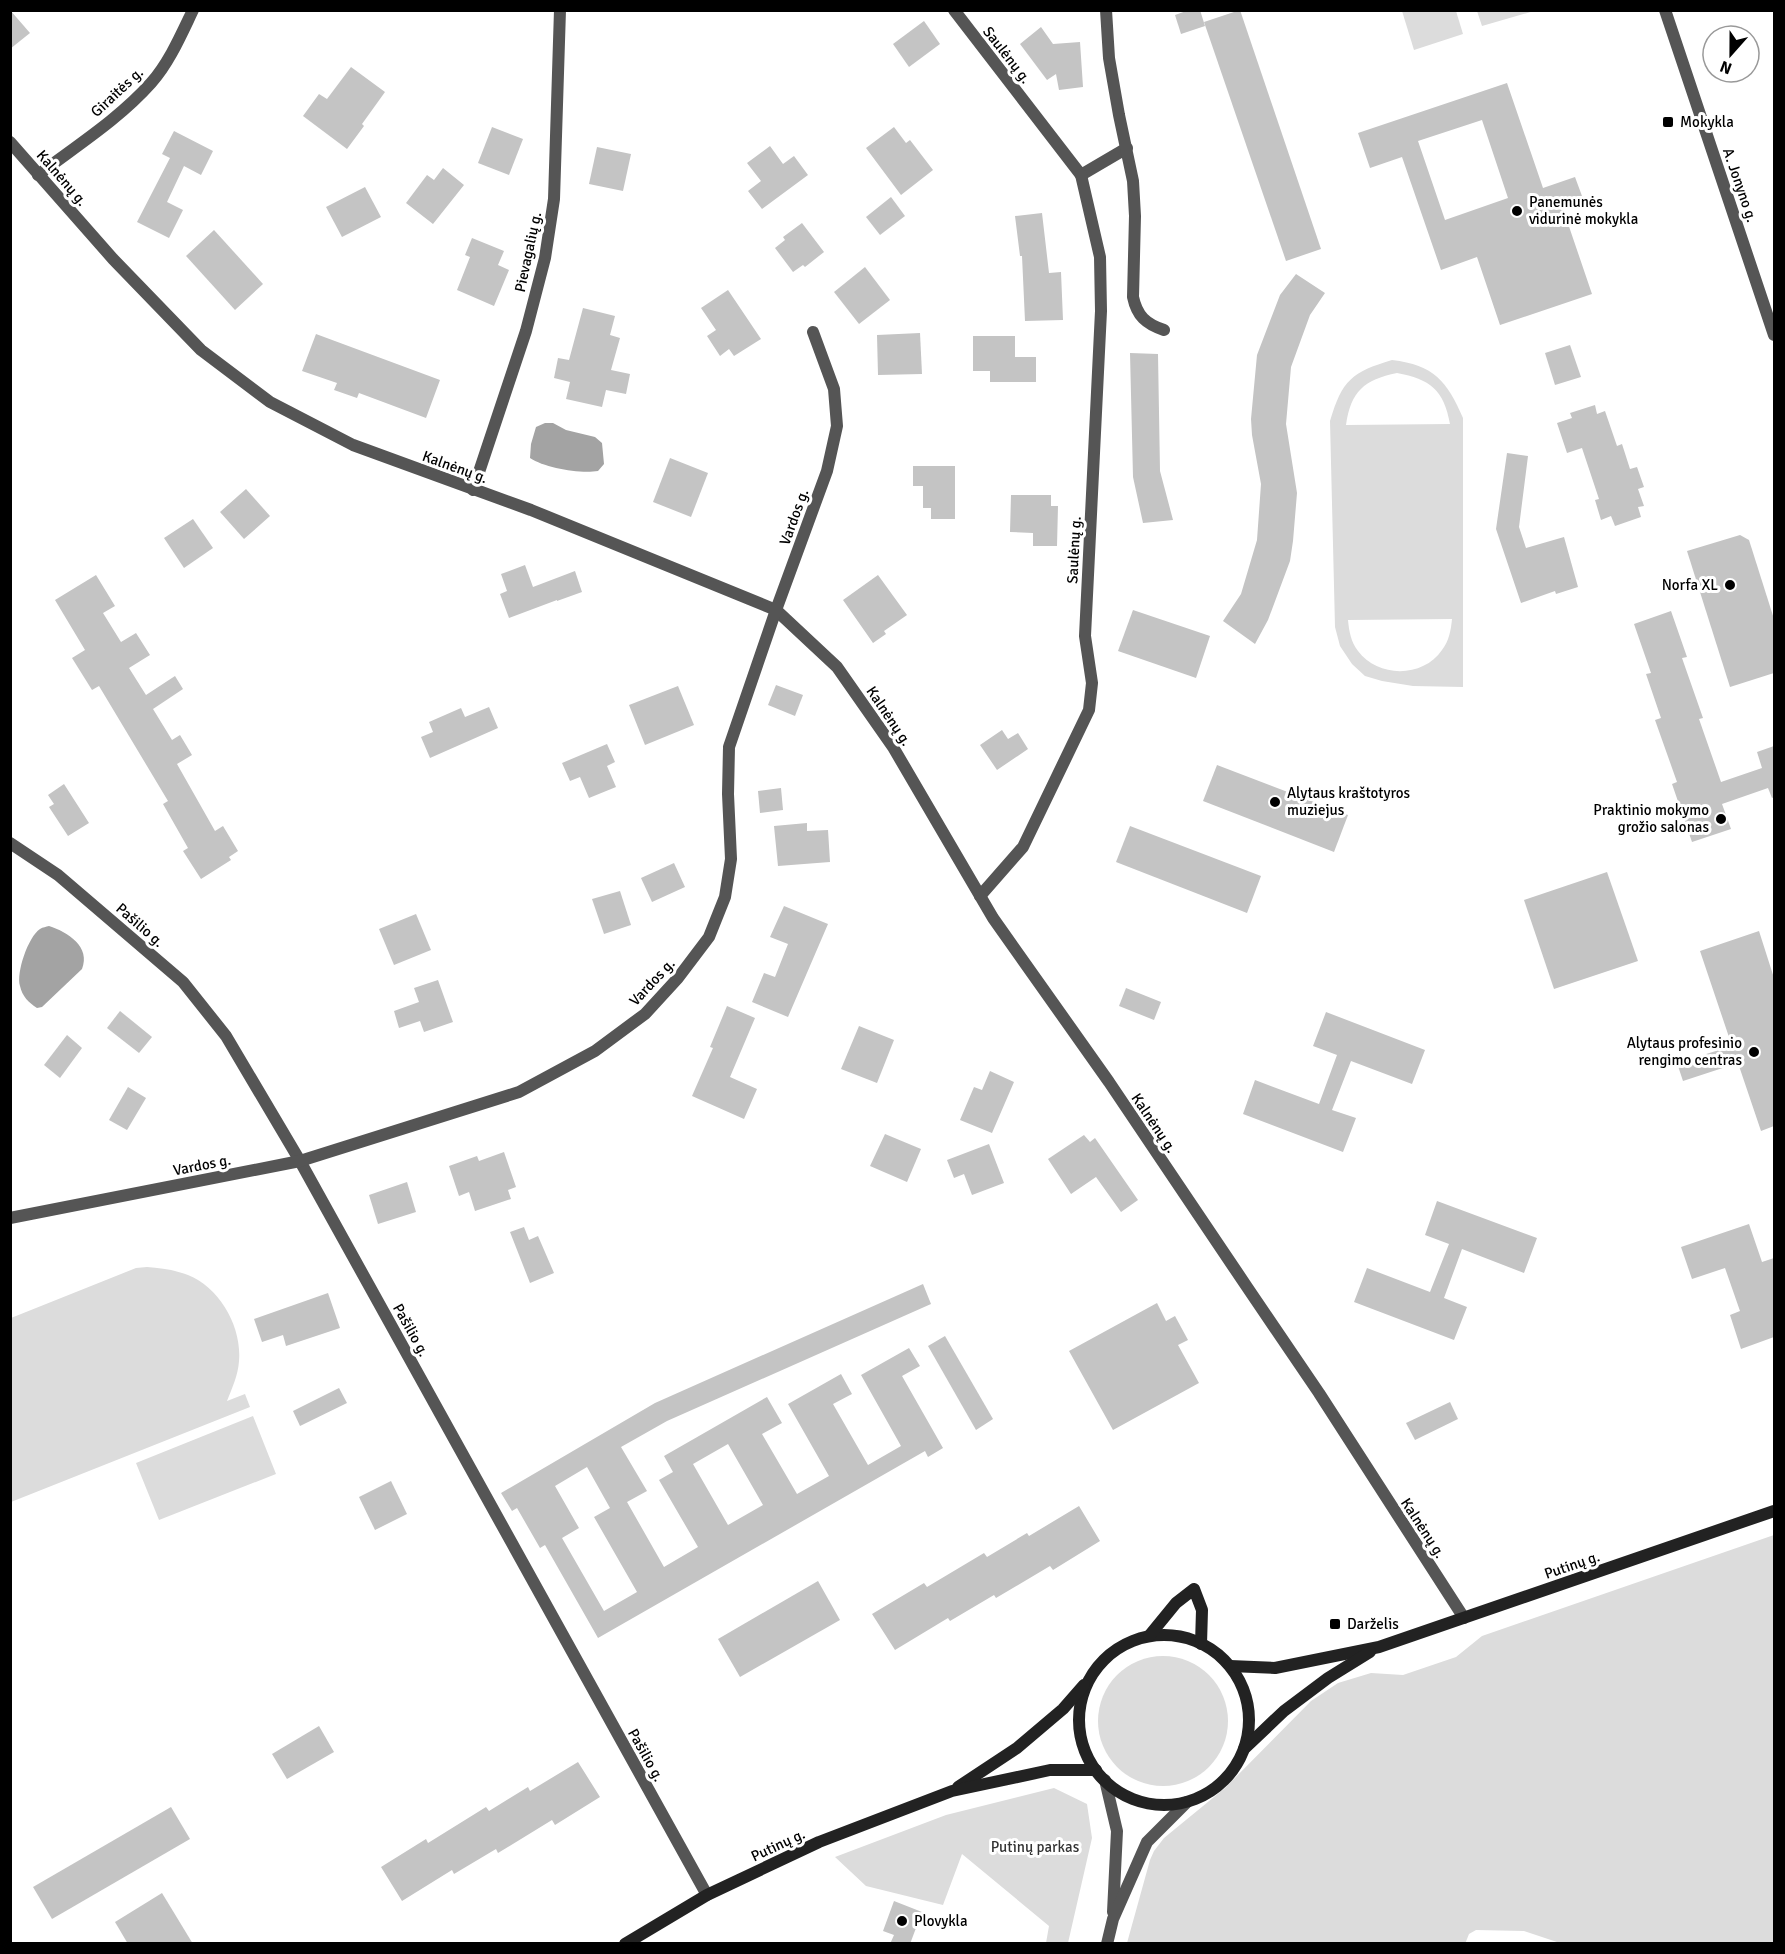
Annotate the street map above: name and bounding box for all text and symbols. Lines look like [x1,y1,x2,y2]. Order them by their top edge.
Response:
street label: Saulėnų g. [979,23,1035,87]
north arrow [1701,24,1761,84]
text: N [1717,56,1735,78]
street label: Giraitės g. [87,63,147,121]
place label: Mokykla [1680,113,1734,131]
marker: Mokykla [1661,115,1675,129]
street label: A. Jonyno g. [1719,145,1761,225]
street label: Kalnėnų g. [33,146,91,210]
place label: Panemunės vidurinė mokykla [1529,193,1638,228]
marker: Panemunės vidurinė mokykla [1510,204,1524,218]
street label: Pievagalių g. [511,210,545,294]
street label: Kalnėnų g. [420,447,490,487]
street label: Vardos g. [776,486,812,548]
street label: Saulėnų g. [1063,516,1085,584]
place label: Norfa XL [1662,576,1718,594]
marker: Norfa XL [1723,578,1737,592]
street label: Kalnėnų g. [862,683,916,749]
place label: Alytaus kraštotyros muziejus [1287,784,1411,819]
marker: Alytaus kraštotyros muziejus [1268,795,1282,809]
place label: Praktinio mokymo grožio salonas [1593,801,1709,836]
marker: Praktinio mokymo grožio salonas [1714,812,1728,826]
street label: Pašilio g. [112,899,168,951]
street label: Vardos g. [625,954,679,1010]
place label: Alytaus profesinio rengimo centras [1627,1034,1742,1069]
marker: Alytaus profesinio rengimo centras [1747,1045,1761,1059]
street label: Kalnėnų g. [1127,1090,1181,1156]
street label: Vardos g. [172,1151,232,1179]
street label: Pašilio g. [389,1300,433,1360]
street label: Kalnėnų g. [1397,1494,1449,1562]
street label: Putinų g. [1542,1547,1602,1583]
place label: Darželis [1347,1615,1399,1633]
marker: Darželis [1328,1617,1342,1631]
street label: Pašilio g. [624,1725,668,1785]
street label: Putinų g. [748,1825,808,1865]
park label: Putinų parkas [991,1838,1080,1856]
place label: Plovykla [914,1912,968,1930]
marker: Plovykla [895,1914,909,1928]

